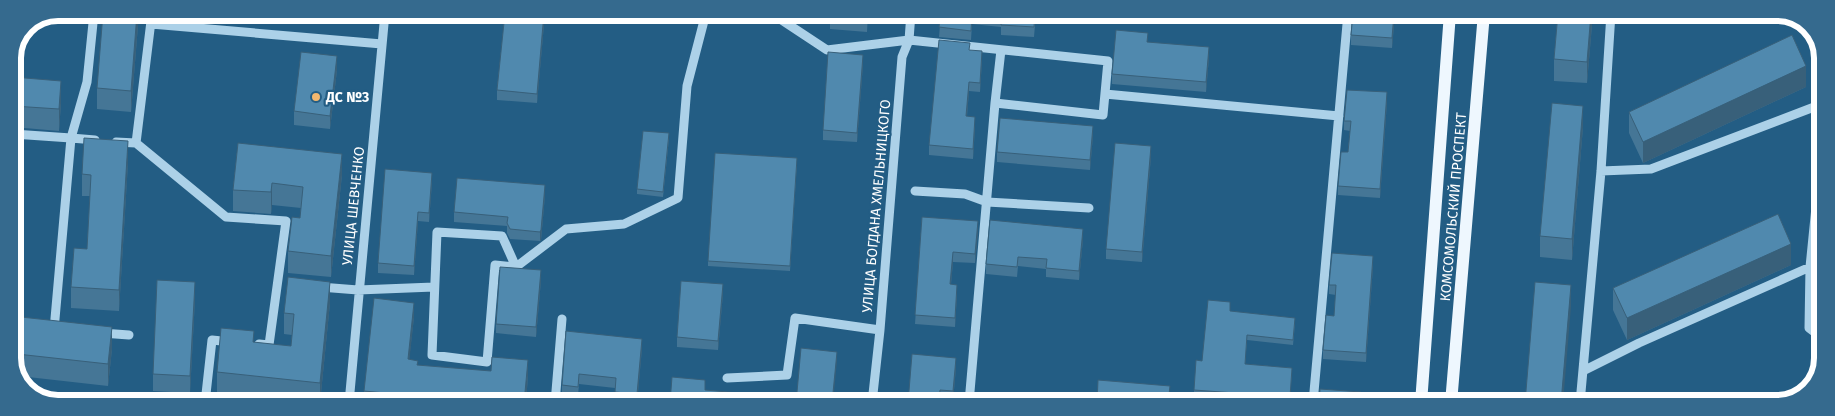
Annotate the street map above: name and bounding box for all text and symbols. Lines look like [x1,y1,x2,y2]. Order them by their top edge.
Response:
place label: ДС №3 [325,89,369,106]
marker: ДС №3 [310,91,322,103]
street label: УЛИЦА БОГДАНА ХМЕЛЬНИЦКОГО [859,99,894,313]
street label: КОМСОМОЛЬСКИЙ ПРОСПЕКТ [1437,111,1470,302]
street label: УЛИЦА ШЕВЧЕНКО [339,146,368,266]

